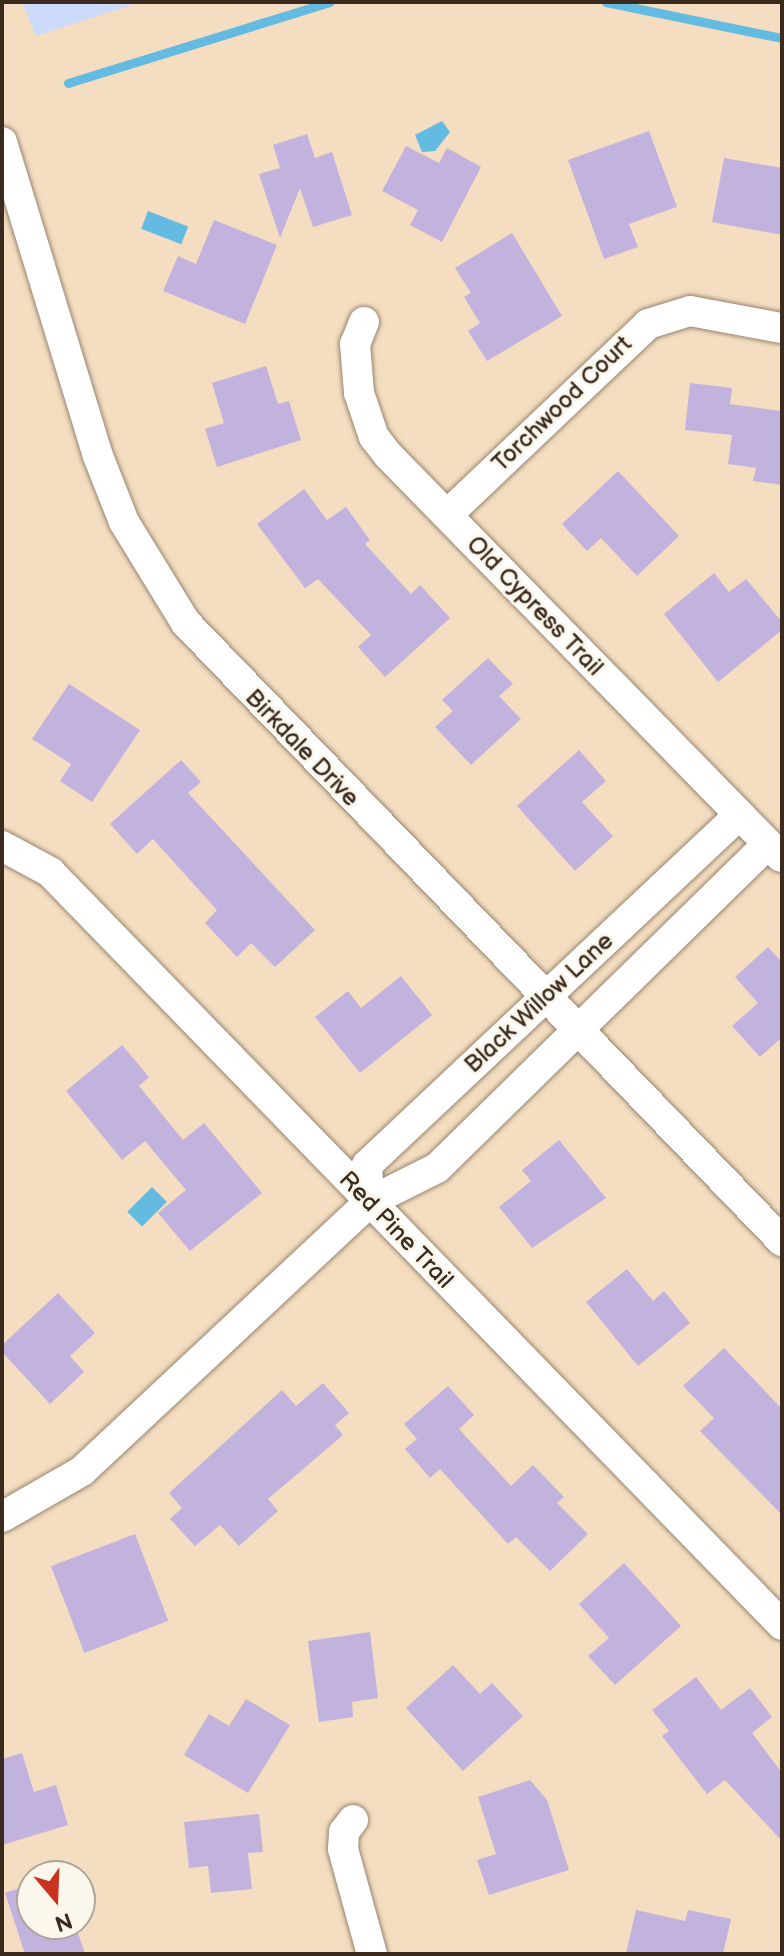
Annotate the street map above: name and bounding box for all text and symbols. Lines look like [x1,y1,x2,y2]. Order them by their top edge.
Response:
street label: Torchwood Court [486,330,638,478]
street label: Old Cypress Trail [461,530,609,682]
street label: Birkdale Drive [239,683,365,813]
street label: Black Willow Lane [458,926,620,1080]
street label: Red Pine Trail [333,1165,459,1295]
north arrow [16,1860,96,1940]
text: N [51,1906,76,1937]

